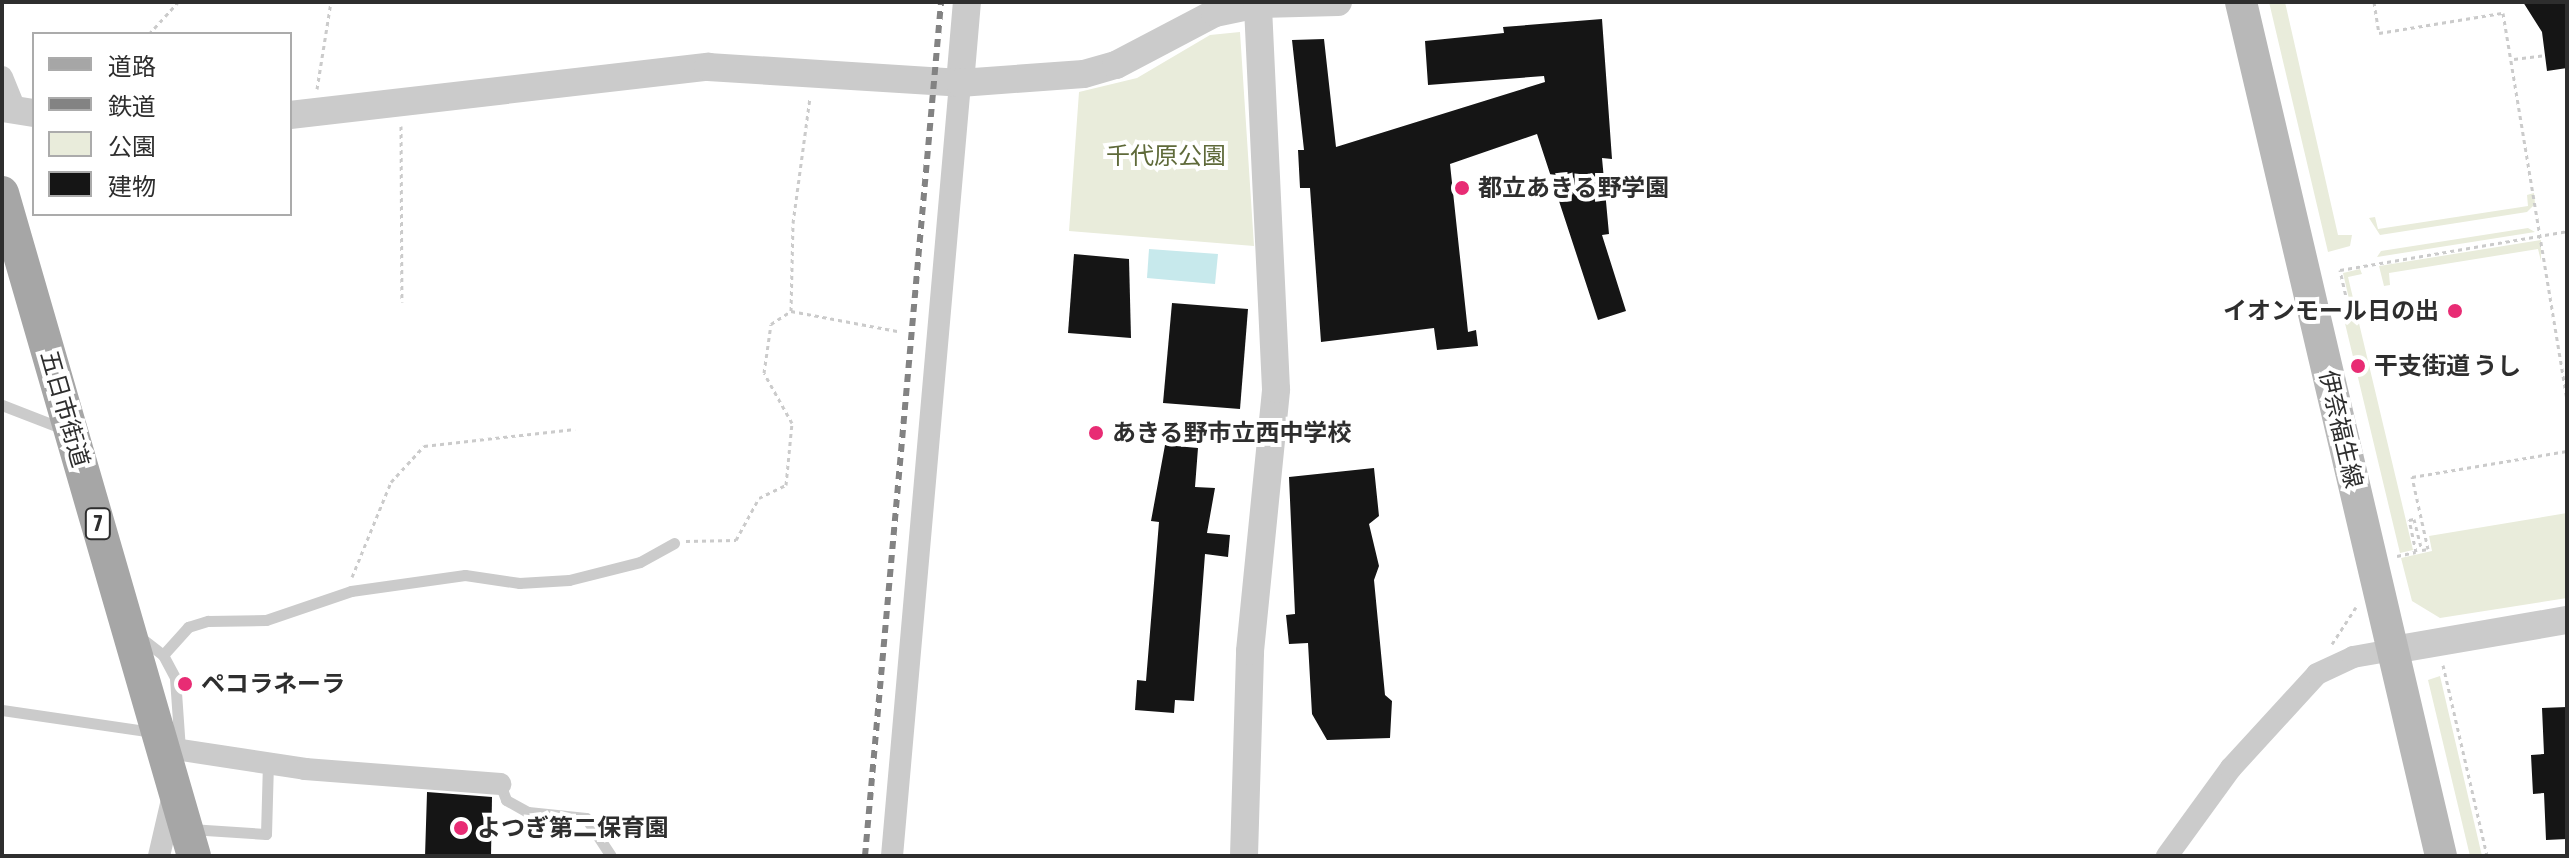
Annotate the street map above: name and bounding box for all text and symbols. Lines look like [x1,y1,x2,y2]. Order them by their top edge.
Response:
legend [32,32,292,216]
text: 道路 [108,53,156,80]
text: 鉄道 [108,93,156,120]
text: 公園 [108,133,156,160]
park label: 千代原公園 [1106,142,1226,170]
text: 建物 [108,173,156,200]
place label: 都立あきる野学園 [1478,174,1670,202]
marker: 都立あきる野学園 [1453,179,1471,197]
place label: イオンモール日の出 [2223,297,2439,325]
marker: イオンモール日の出 [2446,302,2464,320]
street label: 五日市街道 [35,347,95,471]
place label: 干支街道 うし [2374,352,2521,380]
marker: 干支街道 うし [2349,357,2367,375]
street label: 伊奈福生線 [2313,367,2369,491]
place label: あきる野市立西中学校 [1112,419,1352,447]
marker: あきる野市立西中学校 [1087,424,1105,442]
road number: 7 [84,506,112,542]
place label: ペコラネーラ [201,670,345,698]
marker: ペコラネーラ [176,675,194,693]
place label: よつぎ第二保育園 [477,814,669,842]
marker: よつぎ第二保育園 [452,819,470,837]

